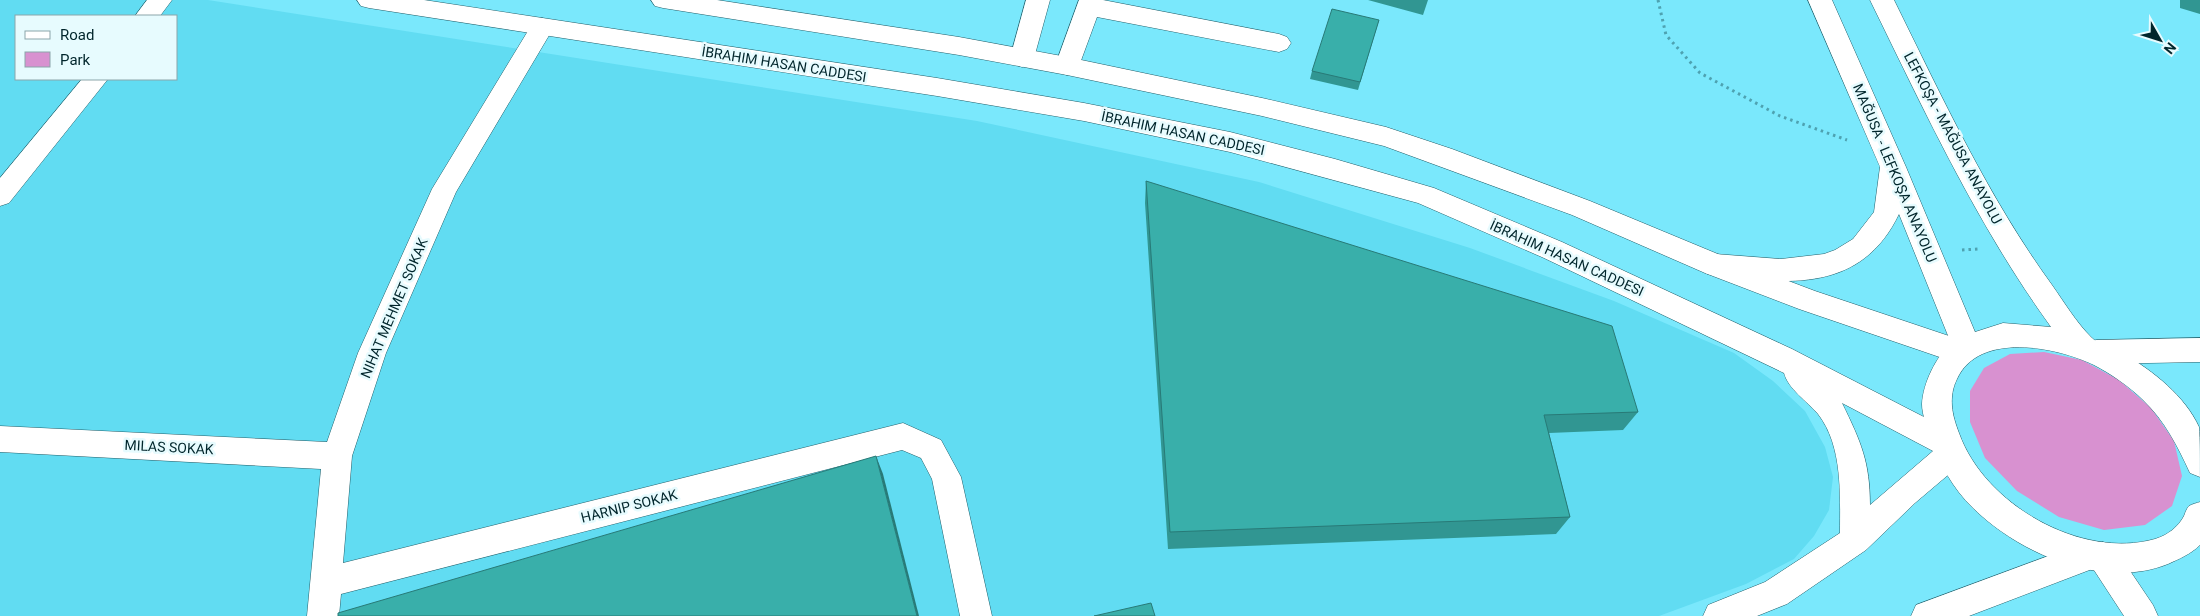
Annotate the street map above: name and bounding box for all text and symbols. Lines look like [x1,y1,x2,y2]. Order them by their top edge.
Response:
legend [15,15,178,80]
north arrow [2135,15,2185,65]
text: Road [60,26,94,44]
text: N [2161,39,2179,57]
street label: İBRAHIM HASAN CADDESI [700,43,868,85]
street label: LEFKOŞA - MAĞUSA ANAYOLU [1901,49,2006,227]
text: Park [60,51,91,69]
street label: MAĞUSA - LEFKOŞA ANAYOLU [1850,81,1941,265]
street label: İBRAHIM HASAN CADDESI [1100,108,1266,158]
street label: İBRAHIM HASAN CADDESI [1488,217,1646,299]
street label: NIHAT MEHMET SOKAK [357,235,431,380]
street label: MILAS SOKAK [124,437,214,457]
street label: HARNIP SOKAK [579,486,679,526]

